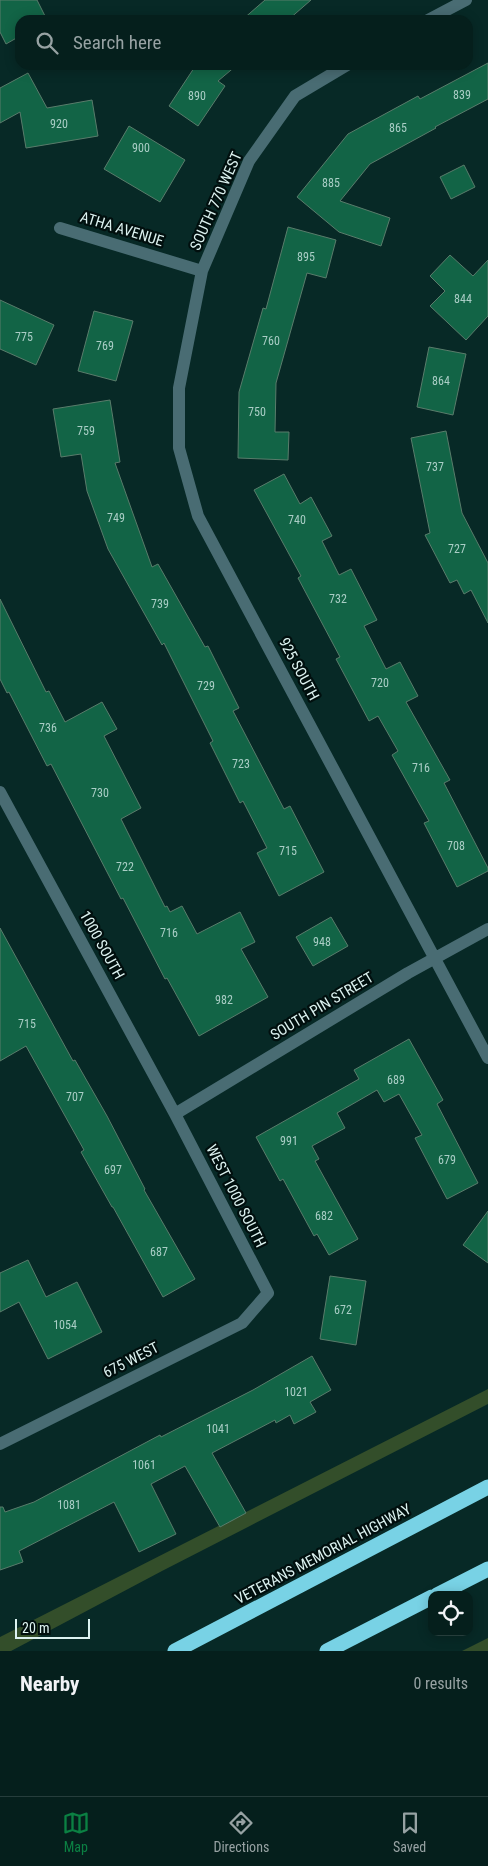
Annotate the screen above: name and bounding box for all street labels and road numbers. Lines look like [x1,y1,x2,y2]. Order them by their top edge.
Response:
street label: SOUTH 770 WEST [186,149,246,253]
street label: ATHA AVENUE [78,208,166,250]
street label: 925 SOUTH [275,635,323,703]
street label: 1000 SOUTH [76,908,128,982]
street label: SOUTH PIN STREET [267,968,377,1044]
street label: WEST 1000 SOUTH [202,1142,270,1250]
street label: 675 WEST [100,1338,162,1382]
street label: VETERANS MEMORIAL HIGHWAY [232,1500,414,1608]

